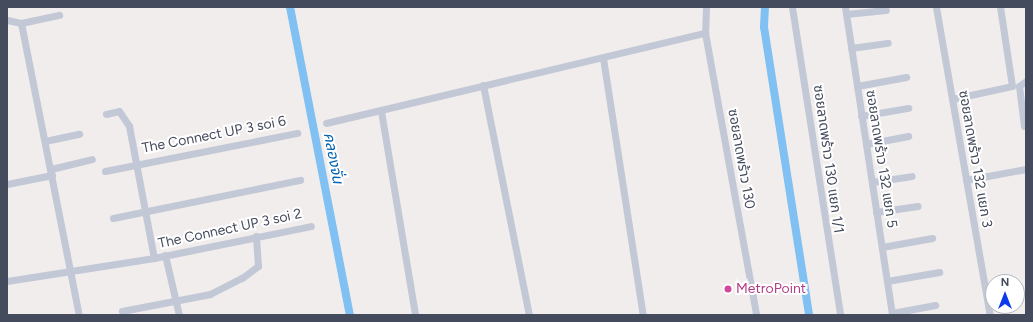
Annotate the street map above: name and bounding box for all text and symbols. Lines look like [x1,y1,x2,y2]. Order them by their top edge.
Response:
street label: ซอยลาดพร้าว 130 แยก 1/1 [809,84,847,234]
street label: ซอยลาดพร้าว 132 แยก 5 [862,89,900,229]
street label: ซอยลาดพร้าว 132 แยก 3 [955,89,995,229]
street label: ซอยลาดพร้าว 130 [724,108,758,210]
street label: The Connect UP 3 soi 6 [141,113,287,157]
water label: คลองจั่น [319,131,347,185]
street label: The Connect UP 3 soi 2 [157,206,303,252]
north arrow [985,274,1025,314]
text: N [1001,276,1009,289]
place label: MetroPoint [736,281,806,297]
marker: MetroPoint [723,284,733,294]

